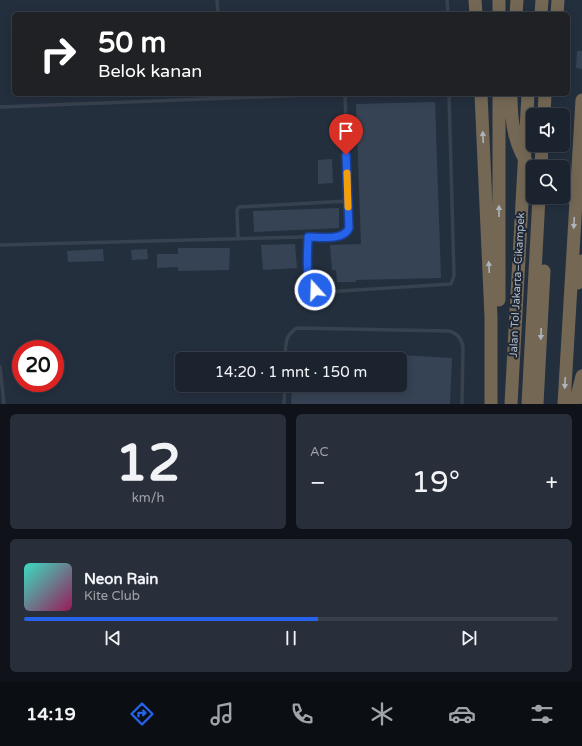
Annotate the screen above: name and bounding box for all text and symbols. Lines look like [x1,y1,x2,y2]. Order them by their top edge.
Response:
text: 50 m [98,26,166,60]
icon: right [32,28,84,80]
text: Belok kanan [98,60,202,82]
map controls [526,108,570,204]
button: sound [526,108,570,152]
pin [329,114,363,155]
icon: arrive [335,120,357,142]
one-way arrow [479,131,486,143]
button: search [526,160,570,204]
one-way arrow [496,204,502,217]
street label: Jalan Tol Jakarta–Cikampek [507,212,527,358]
one-way arrow [571,217,578,229]
one-way arrow [485,261,492,273]
position arrow [294,269,336,311]
one-way arrow [538,328,545,340]
speed limit sign: 20 [12,340,64,392]
text: 14:20 · 1 mnt · 150 m [215,363,367,381]
one-way arrow [561,377,568,389]
text: 12 [115,432,181,495]
text: AC [310,444,329,460]
text: 19° [411,464,460,501]
text: − [310,470,326,496]
text: + [546,470,558,496]
text: km/h [132,490,164,506]
text: Neon Rain [84,570,158,588]
text: Kite Club [84,588,140,604]
icon: previous [102,627,124,649]
icon: pause [280,627,302,649]
icon: next [458,627,480,649]
icon: directions [128,700,156,728]
icon: music [208,700,236,728]
icon: phone [288,700,316,728]
icon: climate [368,700,396,728]
icon: car [448,700,476,728]
icon: filters [528,700,556,728]
text: 14:19 [26,703,76,725]

